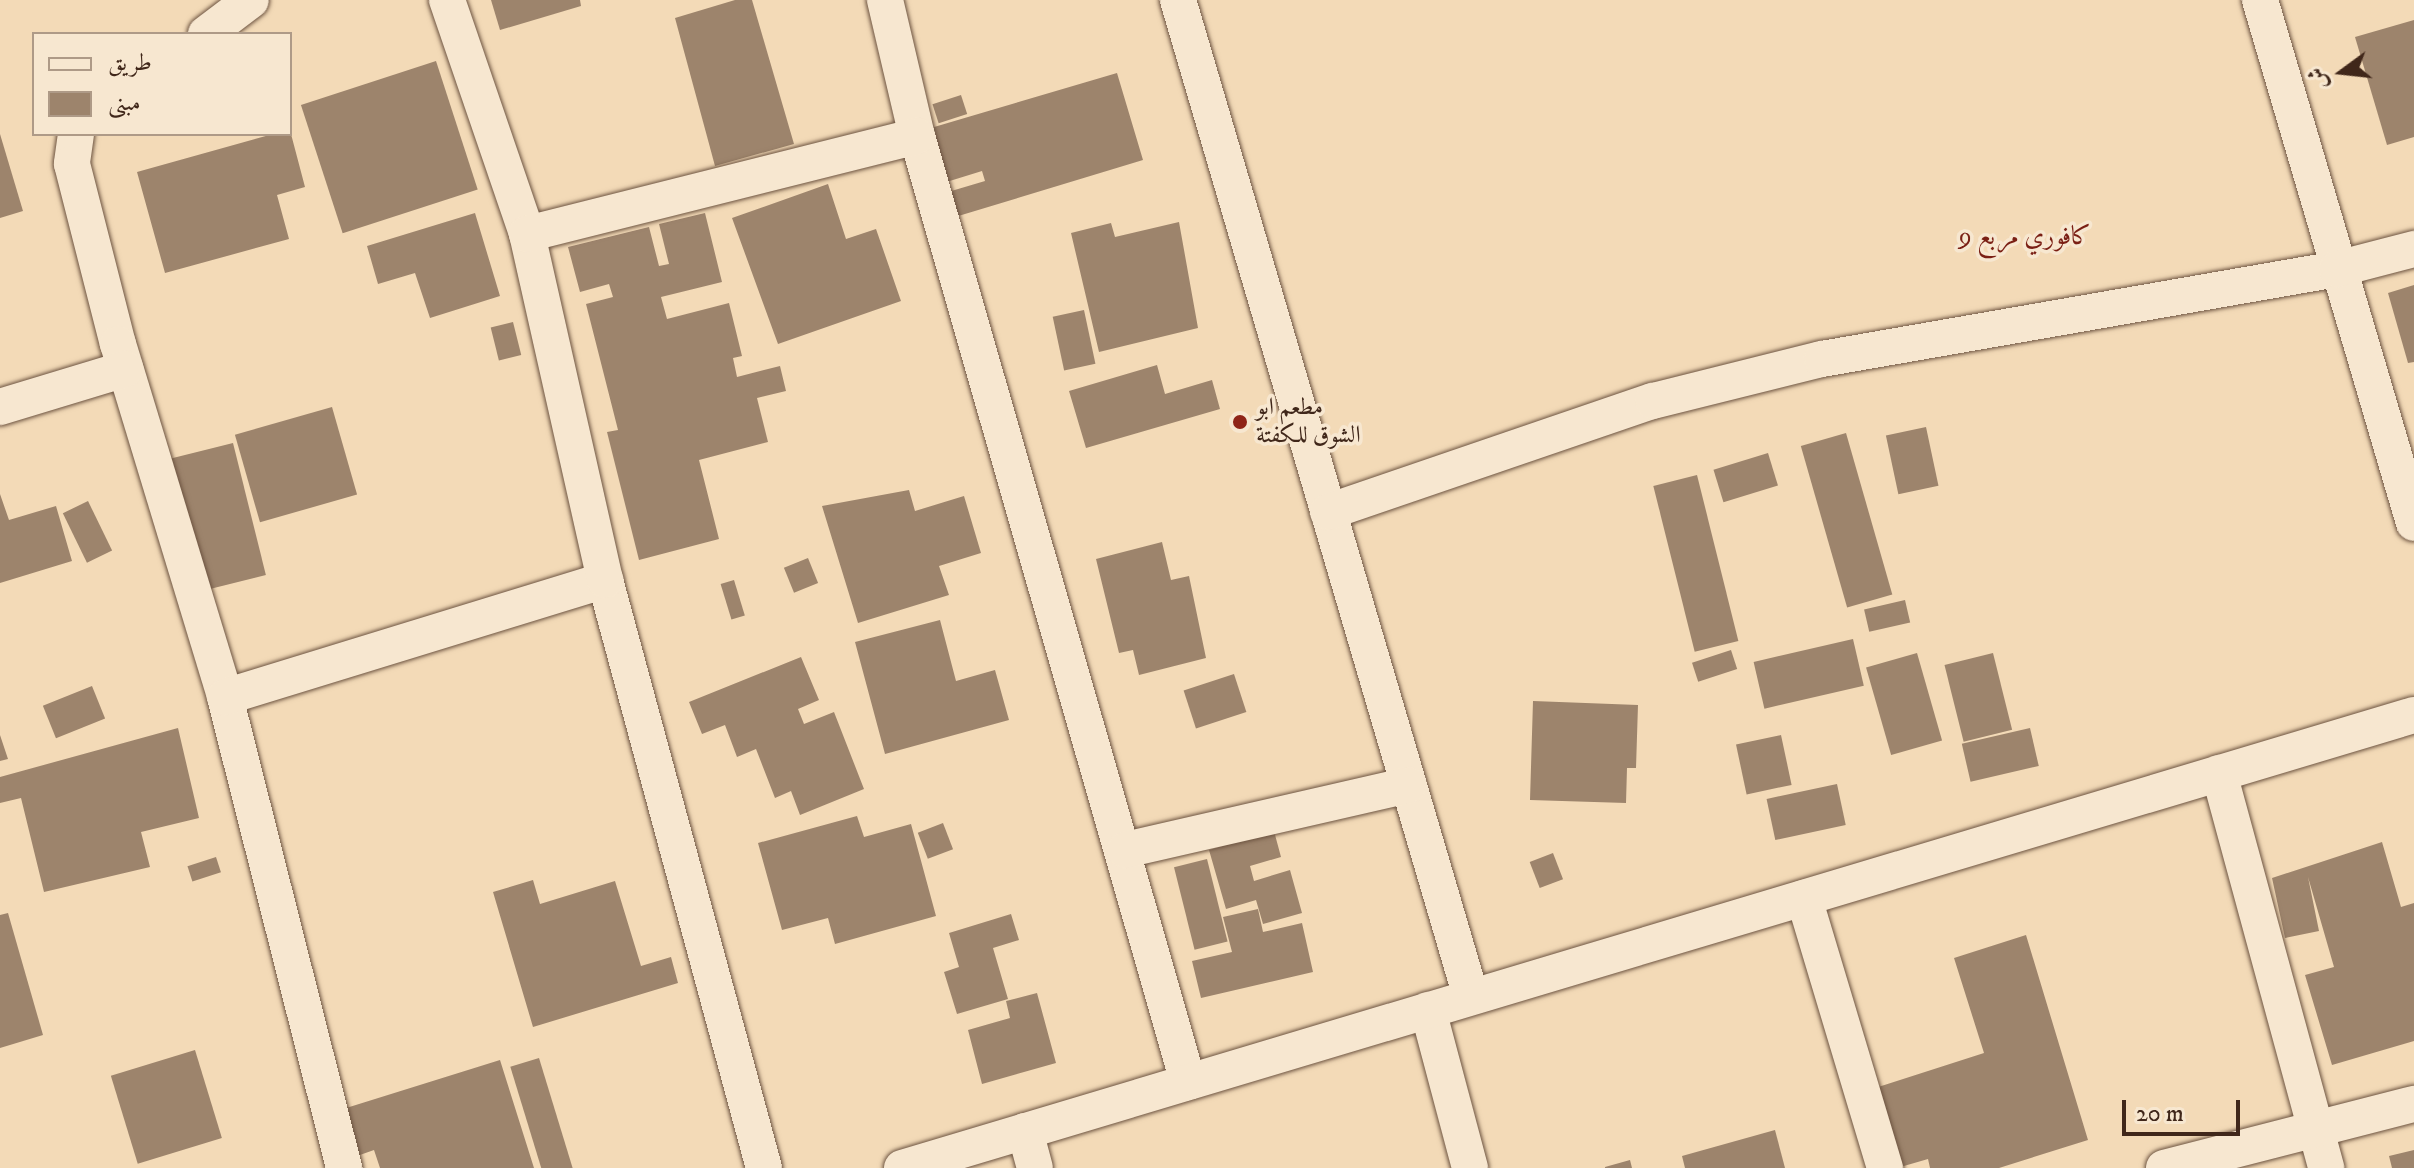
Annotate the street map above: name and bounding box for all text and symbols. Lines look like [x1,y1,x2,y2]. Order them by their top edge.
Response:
legend [32,32,292,136]
north arrow [2302,32,2382,112]
text: طريق [108,48,152,78]
text: ش [2302,64,2334,92]
text: مبنى [108,88,141,118]
district label: كافوري مربع 9 [1959,221,2091,253]
place label: مطعم ابو الشوق للكفتة [1256,394,1361,450]
marker: مطعم ابو الشوق للكفتة [1231,413,1249,431]
scale bar [2126,1084,2244,1134]
text: 20 m [2136,1099,2184,1129]

